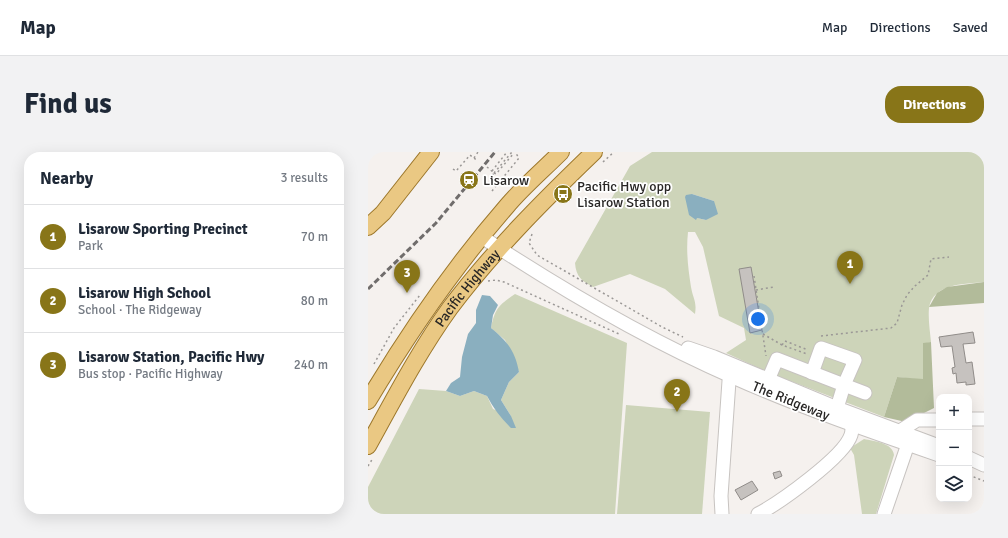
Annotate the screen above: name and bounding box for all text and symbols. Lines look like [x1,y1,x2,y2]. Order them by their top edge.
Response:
text: Map [20,16,56,40]
text: Map [822,19,848,36]
text: Directions [870,19,931,36]
text: Saved [953,19,988,36]
button: Directions [885,86,984,123]
text: Find us [24,87,112,121]
text: Nearby [40,168,93,189]
station icon: Lisarow [458,169,480,191]
text: 3 results [280,170,328,186]
place label: Lisarow [483,172,529,189]
place label: Pacific Hwy opp Lisarow Station [577,178,671,211]
bus stop icon: Pacific Hwy opp Lisarow Station [552,183,574,205]
text: Lisarow Sporting Precinct [78,220,248,238]
text: 1 [49,229,57,245]
text: 70 m [301,229,328,245]
text: Park [78,238,103,254]
street label: Pacific Highway [431,245,504,330]
pin: 1 [837,251,863,284]
pin: 3 [394,260,420,293]
text: Lisarow High School [78,284,211,302]
text: 2 [49,293,57,309]
text: 80 m [301,293,328,309]
text: School · The Ridgeway [78,302,201,318]
your location [748,309,768,329]
text: Lisarow Station, Pacific Hwy [78,348,264,366]
text: 3 [49,357,57,373]
text: 240 m [294,357,328,373]
text: Bus stop · Pacific Highway [78,366,223,382]
street label: The Ridgeway [750,378,833,424]
pin: 2 [664,379,690,412]
map controls [936,394,972,502]
button: + [936,394,972,430]
button: − [936,430,972,466]
button: layers [936,466,972,502]

